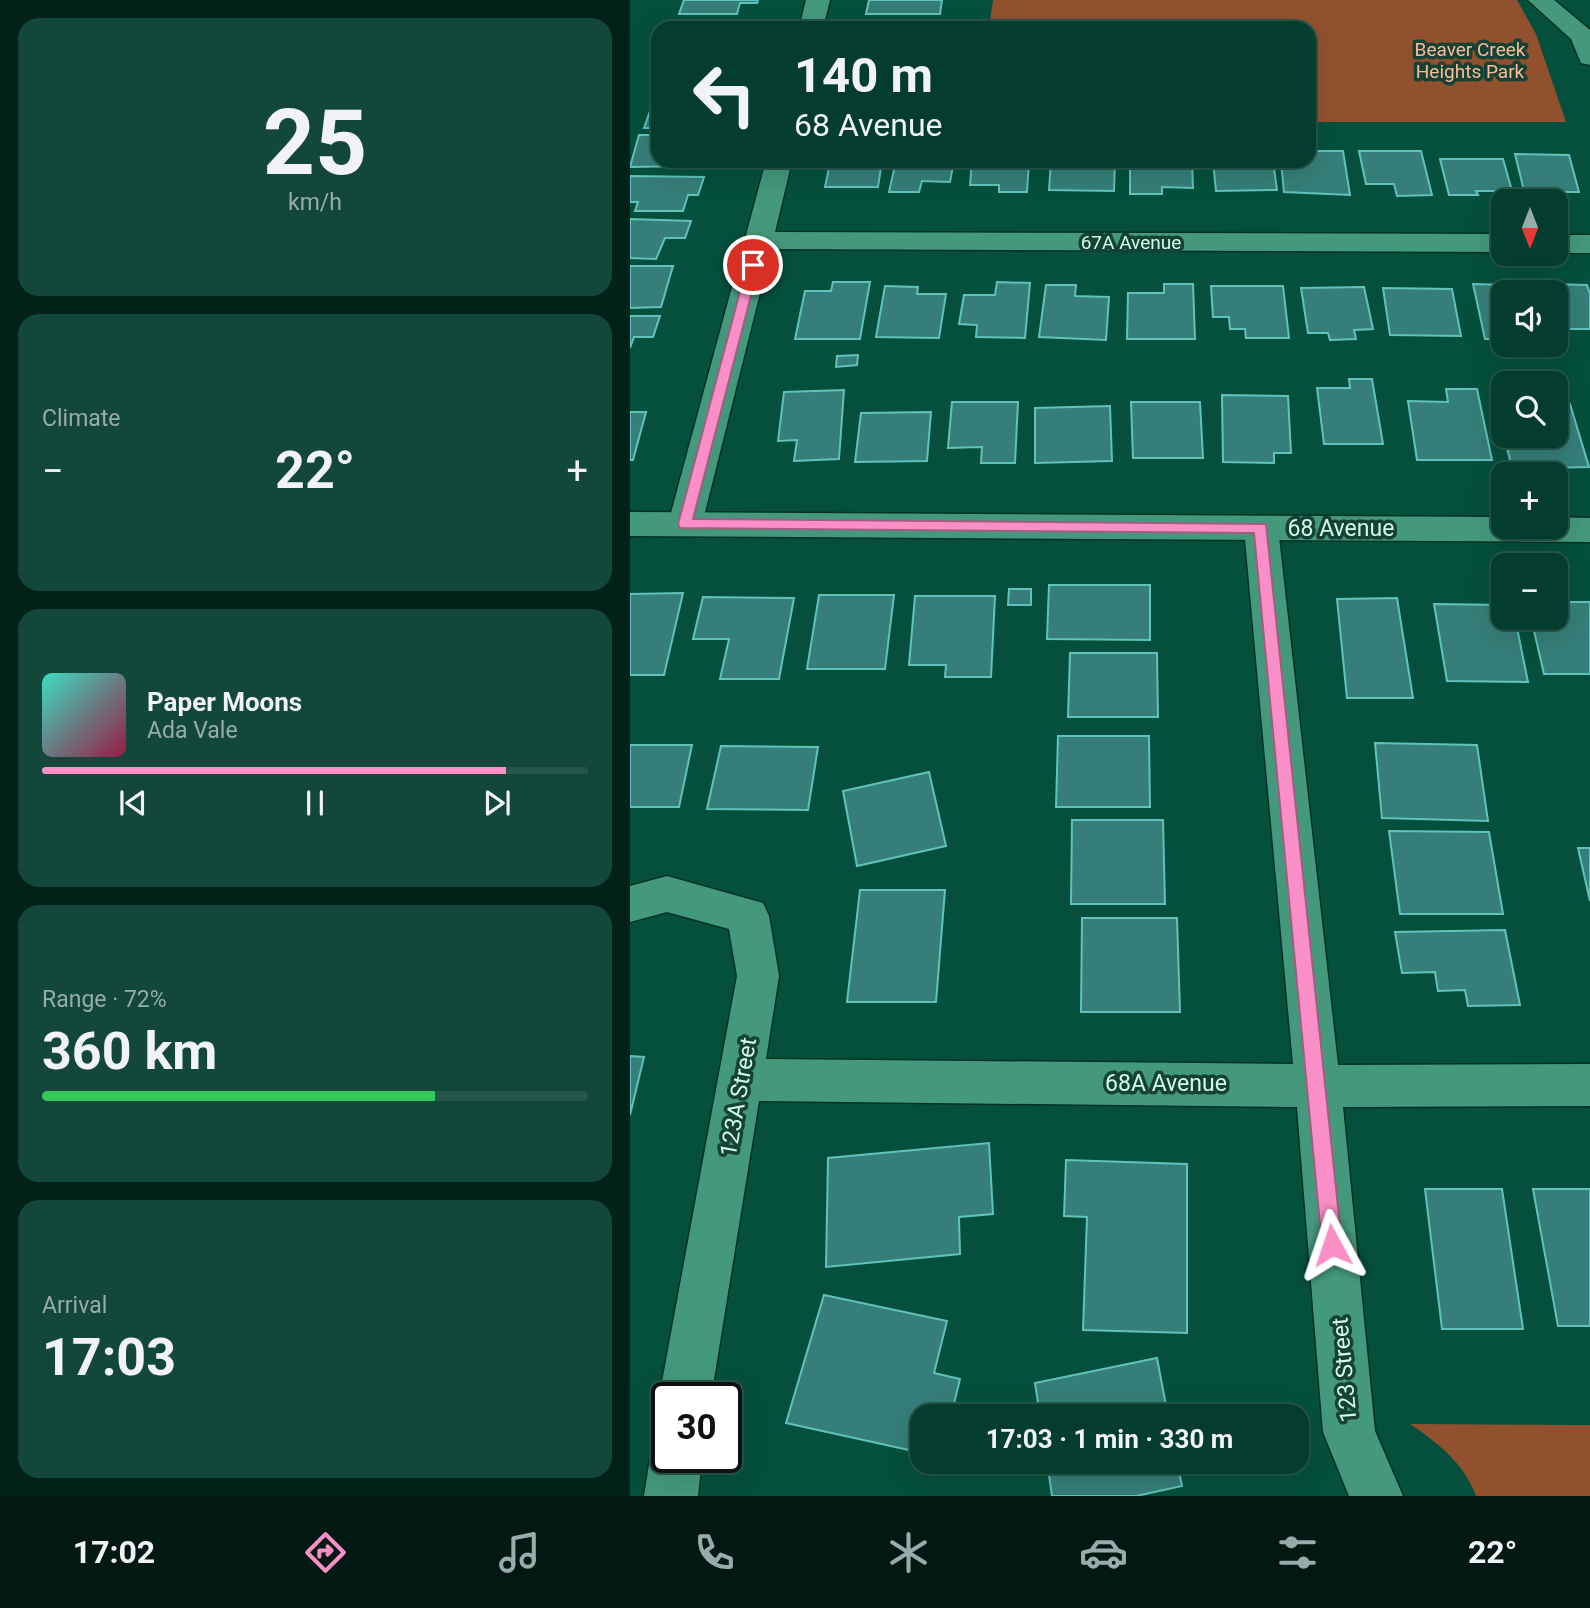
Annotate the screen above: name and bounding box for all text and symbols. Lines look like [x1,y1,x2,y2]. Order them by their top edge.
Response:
park label: Beaver Creek Heights Park [1415,38,1526,83]
text: 140 m [794,47,933,104]
icon: left [679,49,770,140]
text: 25 [263,90,367,196]
text: 68 Avenue [794,106,943,144]
text: km/h [288,189,342,216]
north arrow [1491,189,1568,266]
map controls [1491,189,1568,630]
street label: 67A Avenue [1081,231,1181,254]
pin [723,235,783,295]
icon: arrive [734,246,772,284]
button: sound [1491,280,1568,357]
button: search [1491,371,1568,448]
text: Climate [42,405,121,432]
text: 22° [275,440,355,501]
text: − [42,449,64,493]
text: + [566,449,588,493]
button: + [1491,462,1568,539]
street label: 68 Avenue [1288,515,1394,542]
button: − [1491,553,1568,630]
text: Paper Moons [147,687,302,717]
text: Ada Vale [147,717,238,744]
icon: previous [114,784,152,822]
icon: pause [296,784,334,822]
icon: next [478,784,516,822]
text: Range · 72% [42,986,167,1013]
text: 360 km [42,1021,217,1082]
street label: 123A Street [715,1036,762,1159]
street label: 68A Avenue [1105,1070,1227,1097]
position arrow [1295,1208,1369,1282]
text: Arrival [42,1292,107,1319]
street label: 123 Street [1326,1316,1363,1424]
text: 17:03 [42,1327,176,1388]
speed limit sign: 30 [651,1382,742,1473]
text: 17:03 · 1 min · 330 m [986,1424,1233,1454]
icon: directions [301,1528,350,1577]
icon: music [495,1528,544,1577]
icon: phone [690,1528,739,1577]
icon: climate [884,1528,933,1577]
icon: car [1079,1528,1128,1577]
icon: filters [1273,1528,1322,1577]
text: 17:02 [73,1533,155,1571]
text: 22° [1468,1533,1517,1571]

